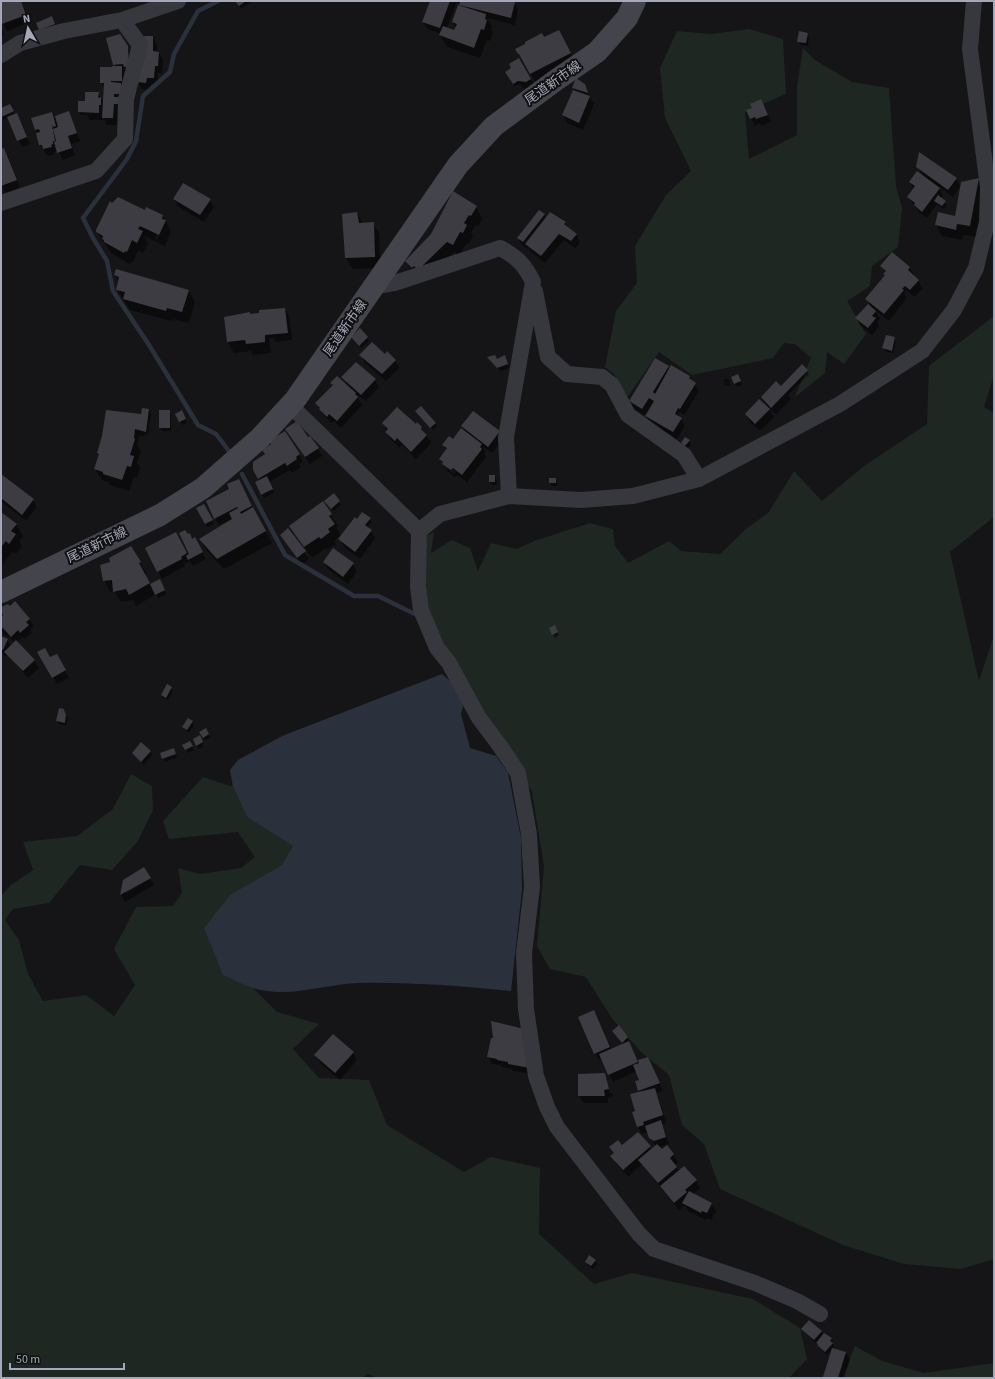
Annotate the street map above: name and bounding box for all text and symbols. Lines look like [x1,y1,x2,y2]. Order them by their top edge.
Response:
north arrow [8,8,48,48]
text: N [22,11,31,27]
street label: 尾道新市線 [521,57,585,109]
street label: 尾道新市線 [319,296,371,360]
street label: 尾道新市線 [64,523,130,567]
scale bar [10,1345,124,1371]
text: 50 m [16,1351,40,1368]

